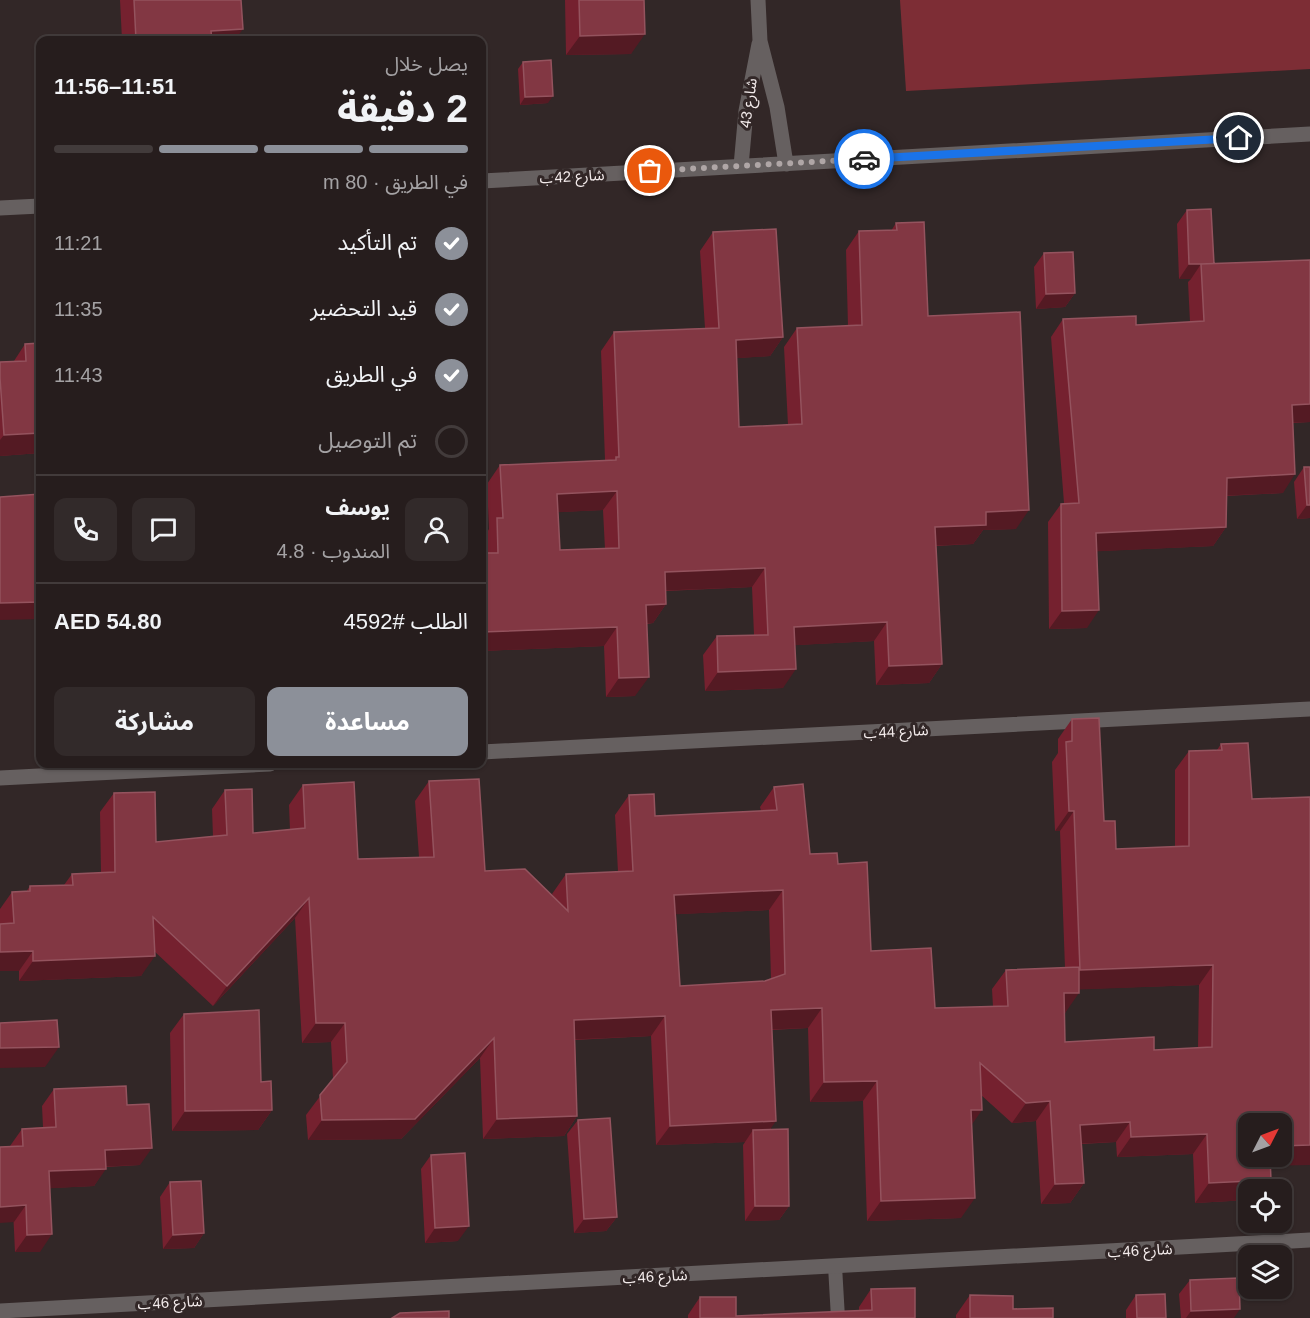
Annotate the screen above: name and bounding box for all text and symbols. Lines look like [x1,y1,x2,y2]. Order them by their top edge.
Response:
text: يصل خلال [385,53,468,75]
text: 11:51–11:56 [54,74,176,99]
street label: شارع 43 [736,77,764,130]
text: 2 دقيقة [337,87,468,130]
pin [1213,112,1264,163]
icon: home [1222,121,1255,154]
courier [834,129,894,189]
icon: car [848,143,881,176]
pin [624,145,675,196]
icon: bag [633,154,666,187]
street label: شارع 42ب [539,166,605,190]
text: في الطريق · 80 m [323,171,468,193]
icon: check [435,227,468,260]
text: تم التأكيد [337,230,417,255]
text: 11:21 [54,232,103,254]
icon: check [435,293,468,326]
text: قيد التحضير [310,296,417,321]
text: 11:35 [54,298,103,320]
icon: check [435,359,468,392]
text: في الطريق [326,362,417,387]
text: 11:43 [54,364,103,386]
text: تم التوصيل [318,428,417,453]
text: يوسف [325,495,390,520]
button: phone [54,498,117,561]
button: chat [132,498,195,561]
button: person [405,498,468,561]
text: المندوب · 4.8 [277,540,390,562]
text: AED 54.80 [54,609,162,634]
text: الطلب #4592 [343,609,468,634]
button: مشاركة [54,687,255,756]
button: مساعدة [267,687,468,756]
street label: شارع 44ب [863,721,929,745]
north arrow [1238,1113,1292,1167]
map controls [1238,1113,1292,1299]
button: locate [1238,1179,1292,1233]
street label: شارع 46ب [1107,1240,1173,1264]
button: layers [1238,1245,1292,1299]
street label: شارع 46ب [622,1266,688,1290]
street label: شارع 46ب [137,1292,203,1316]

